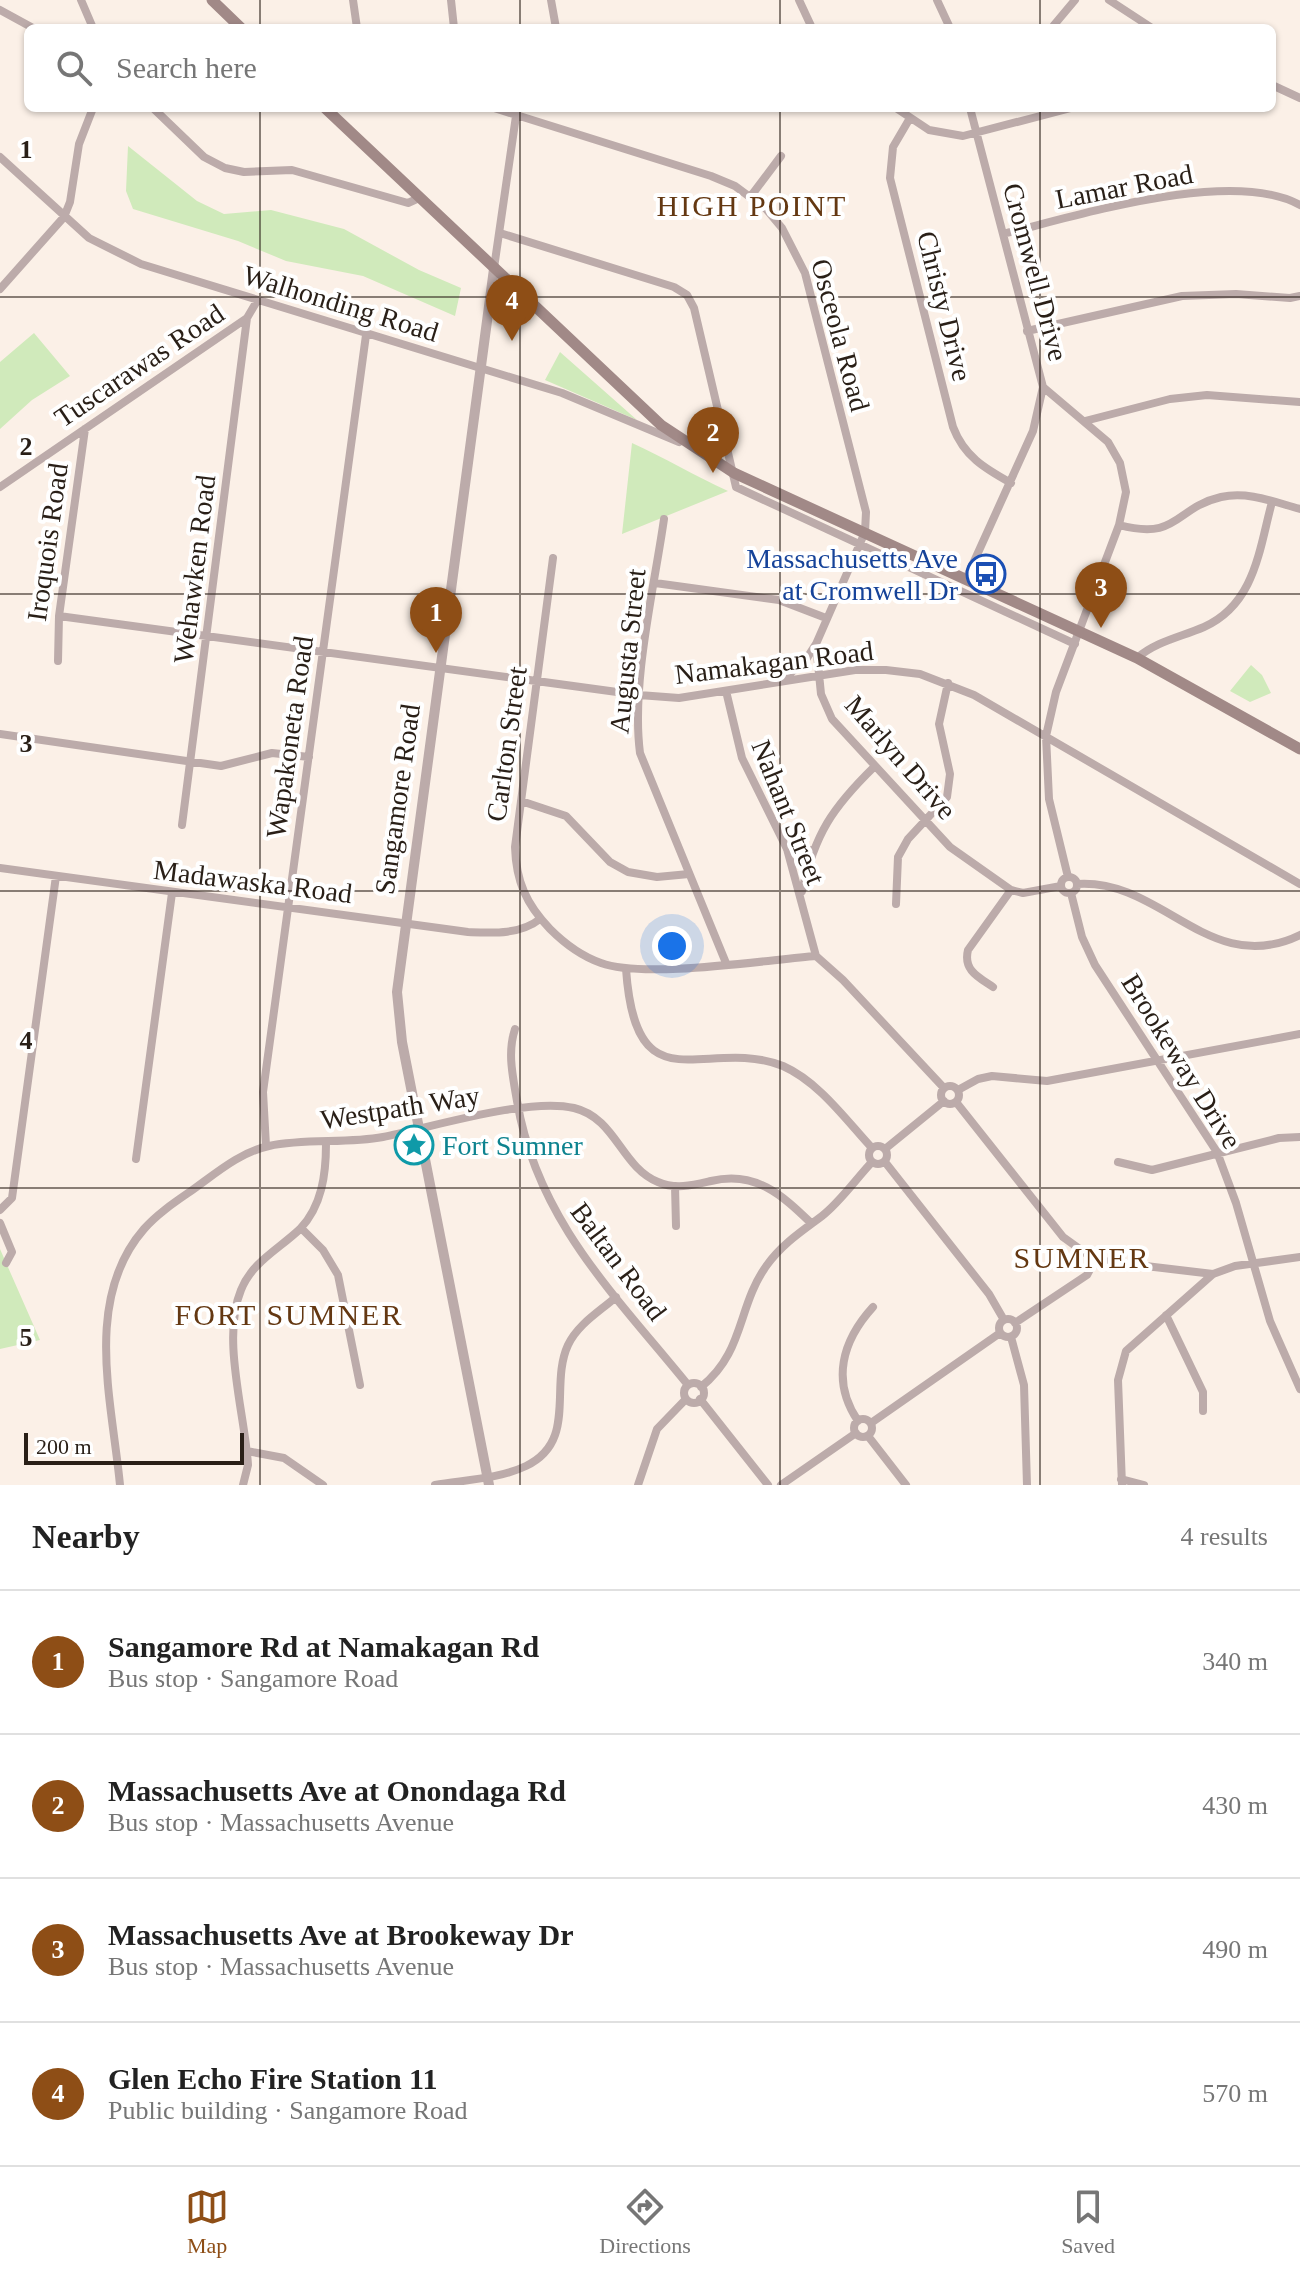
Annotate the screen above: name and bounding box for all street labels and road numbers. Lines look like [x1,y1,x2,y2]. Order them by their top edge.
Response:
street label: Lamar Road [1053,158,1195,215]
street label: Cromwell Drive [997,180,1074,364]
street label: Christy Drive [911,228,978,384]
street label: Osceola Road [805,256,876,415]
street label: Walhonding Road [240,259,442,348]
street label: Tuscarawas Road [49,297,230,433]
street label: Iroquois Road [21,461,74,623]
street label: Wehawken Road [168,473,221,665]
street label: Augusta Street [603,567,652,735]
street label: Wapakoneta Road [260,634,319,840]
street label: Namakagan Road [673,635,875,690]
street label: Carlton Street [480,664,533,824]
street label: Marlyn Drive [839,689,963,825]
street label: Sangamore Road [369,702,426,896]
street label: Nahant Street [745,735,832,889]
street label: Madawaska Road [152,854,354,909]
street label: Brookeway Drive [1115,968,1248,1154]
street label: Westpath Way [318,1080,482,1135]
street label: Baltan Road [564,1196,673,1326]

